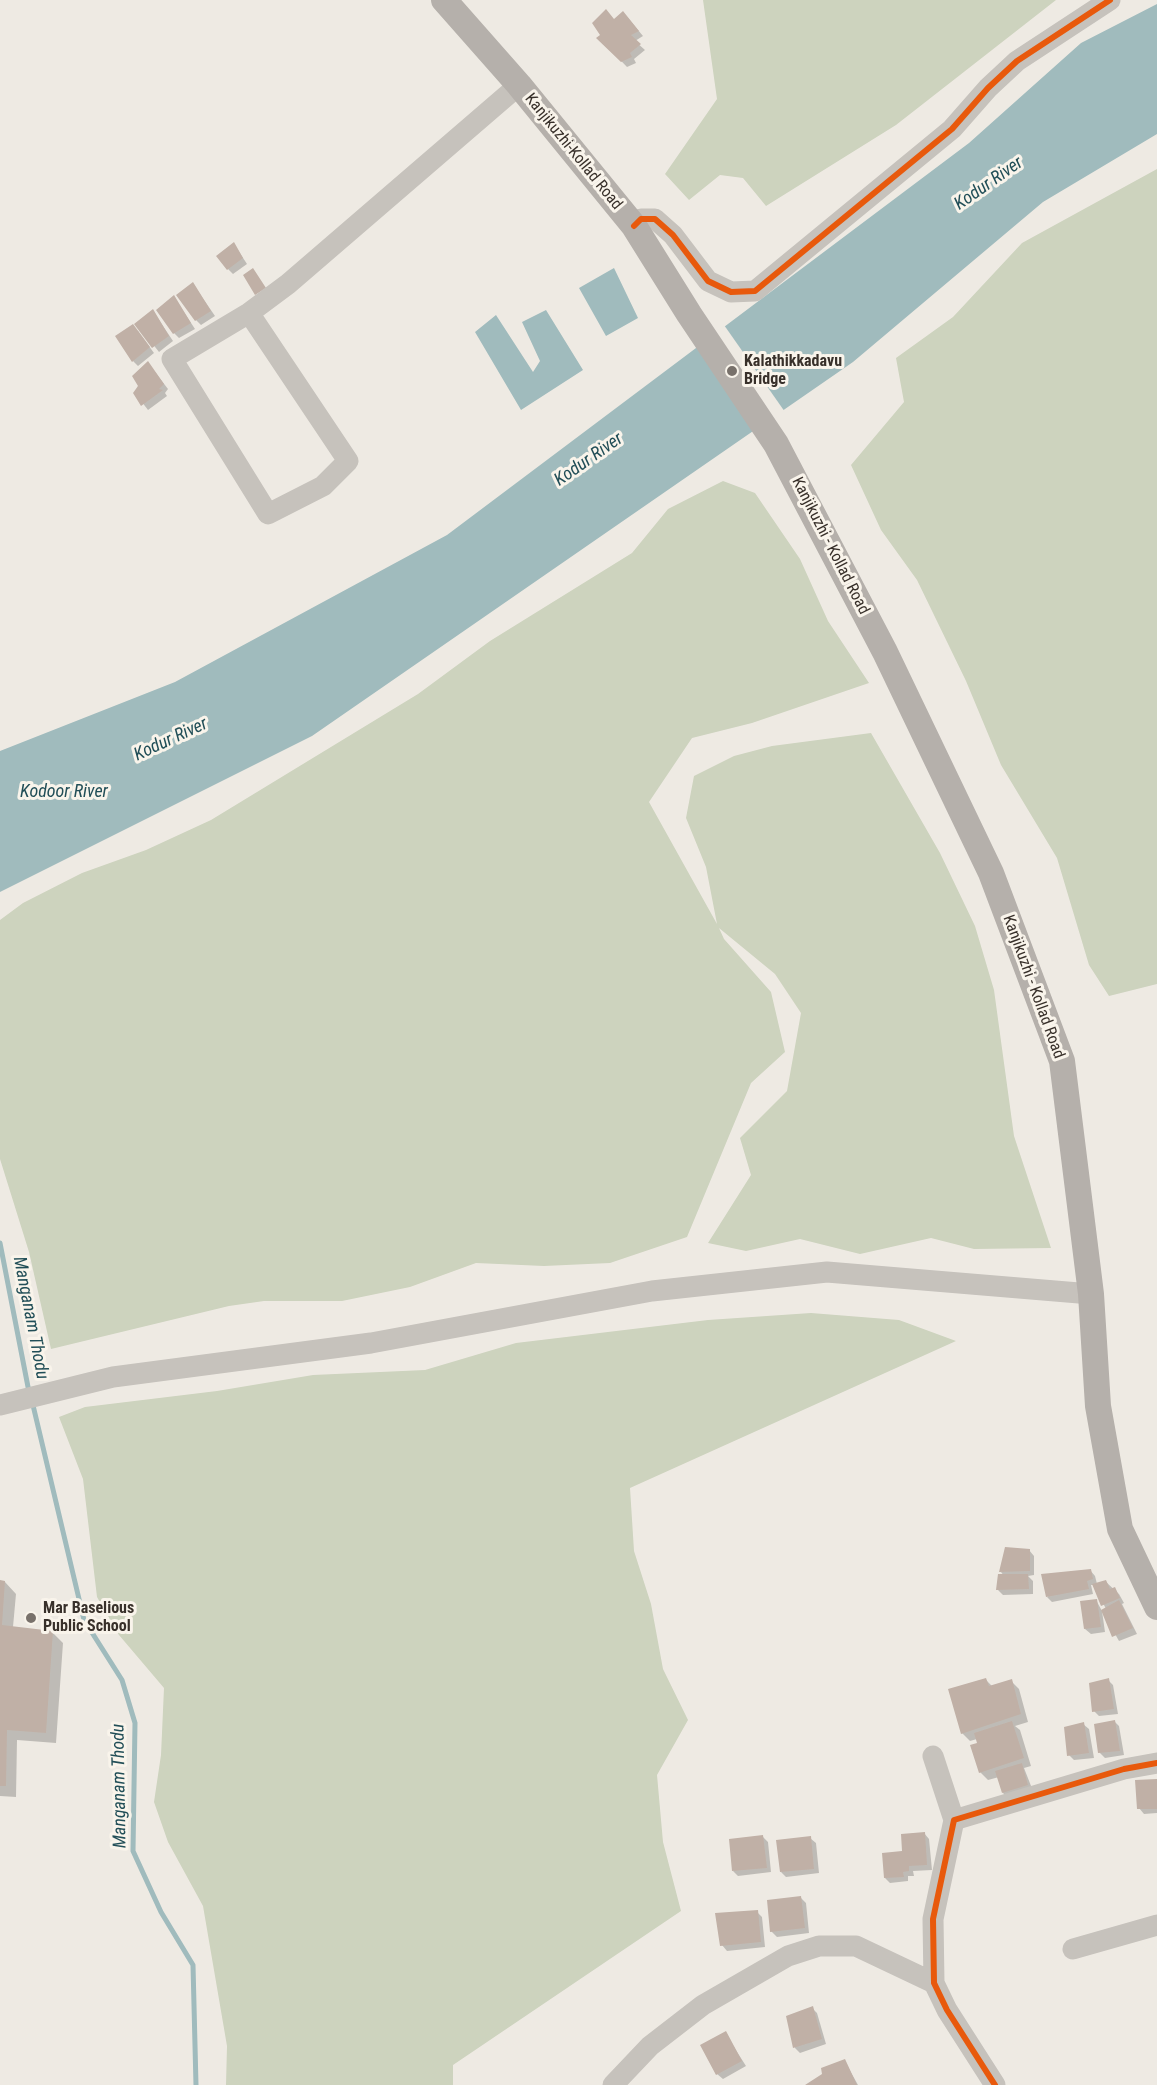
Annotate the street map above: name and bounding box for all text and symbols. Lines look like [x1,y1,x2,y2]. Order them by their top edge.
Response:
street label: Kanjikuzhi-Kollad Road [520,90,626,214]
water label: Kodur River [951,153,1027,215]
place label: Kalathikkadavu Bridge [744,352,842,390]
marker: Kalathikkadavu Bridge [725,364,739,378]
water label: Kodur River [551,429,627,491]
street label: Kanjikuzhi - Kollad Road [787,474,873,618]
water label: Kodur River [131,714,211,766]
water label: Kodoor River [20,781,108,803]
street label: Kanjikuzhi - Kollad Road [998,913,1068,1061]
water label: Manganam Thodu [8,1255,52,1381]
place label: Mar Baselious Public School [43,1599,134,1637]
marker: Mar Baselious Public School [24,1611,38,1625]
water label: Manganam Thodu [108,1724,132,1848]

